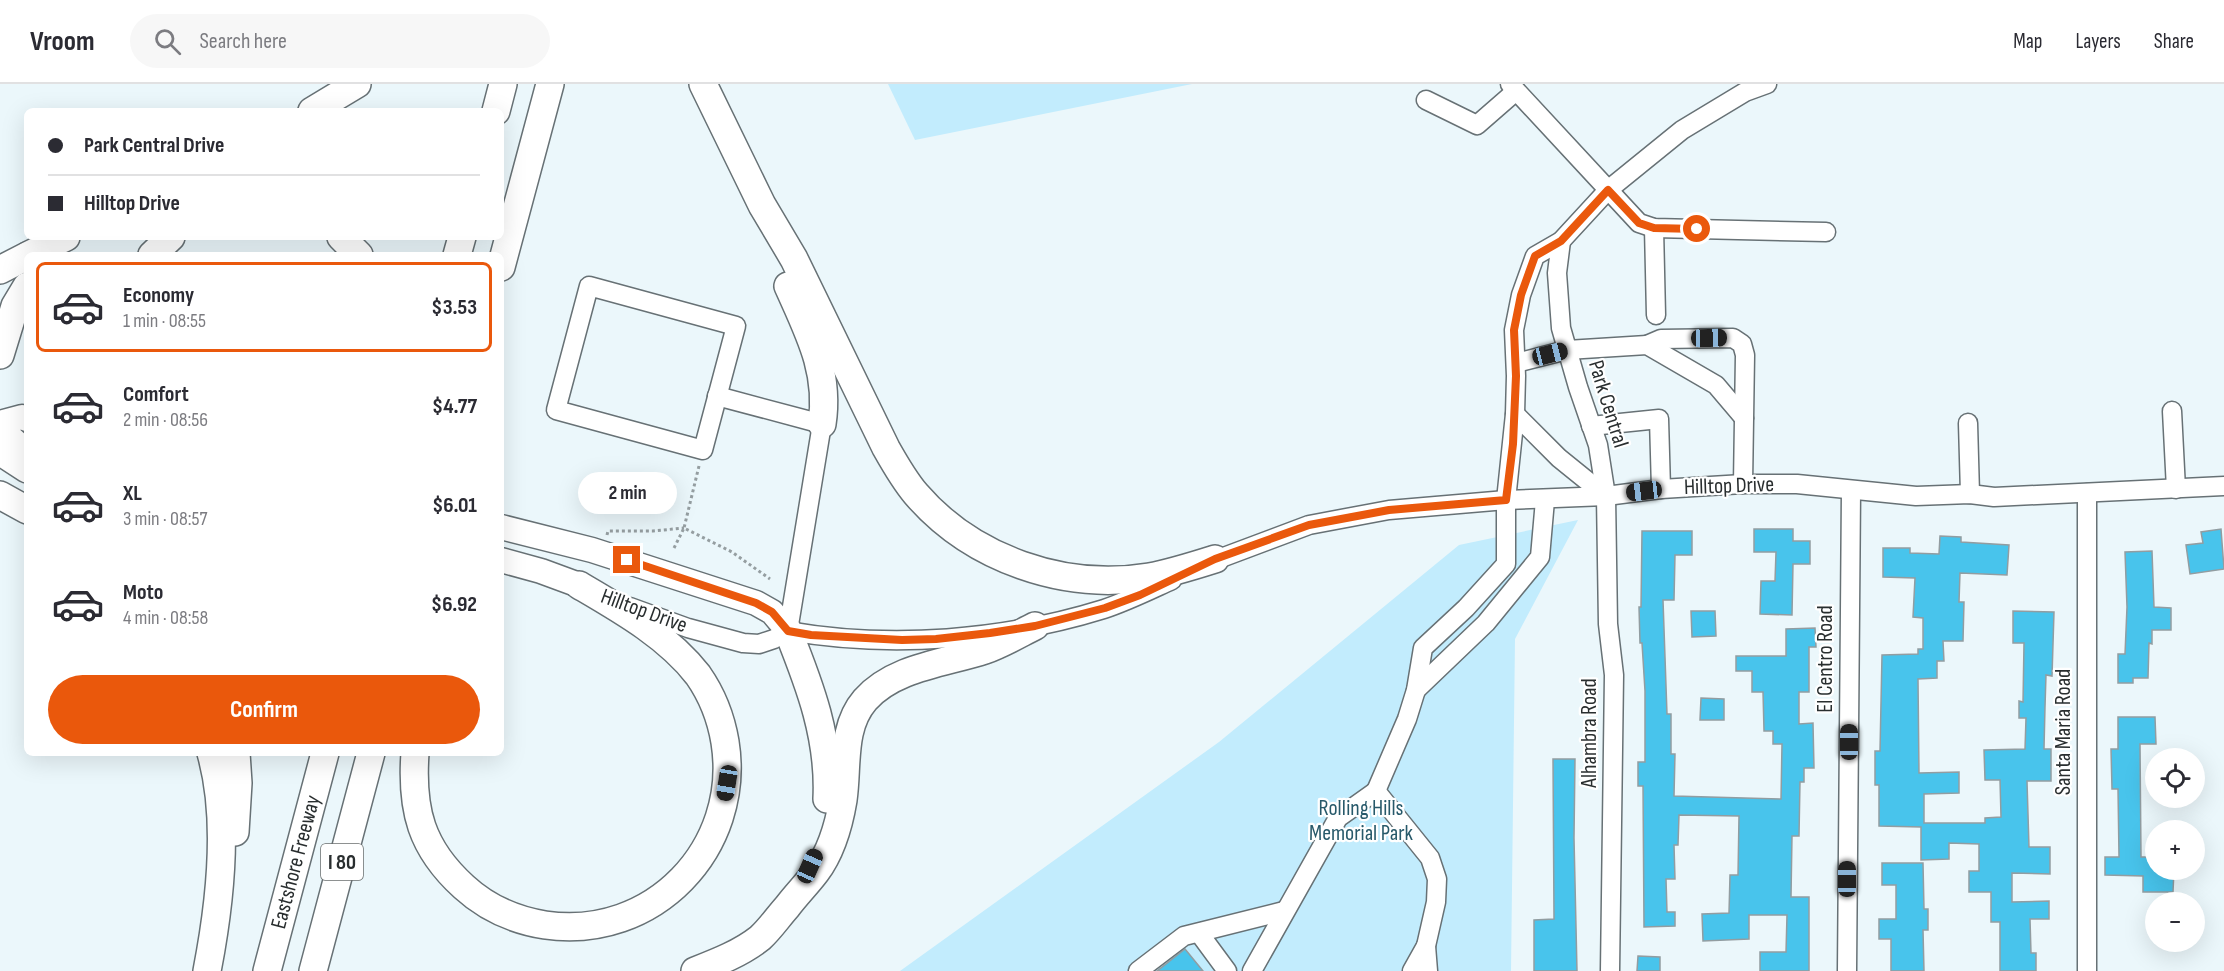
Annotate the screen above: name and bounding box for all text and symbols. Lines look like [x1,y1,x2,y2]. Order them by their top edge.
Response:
search box [130,14,550,68]
text: Vroom [30,25,94,58]
icon: search [151,25,184,58]
text: Search here [199,28,287,55]
text: Map [2013,29,2042,54]
text: Layers [2075,29,2121,54]
text: Share [2154,29,2194,54]
text: Park Central Drive [84,132,224,159]
text: Hilltop Drive [84,190,180,217]
route start [1683,215,1710,242]
icon: car [51,280,105,334]
text: Economy [123,282,194,309]
text: $3.53 [431,294,477,321]
text: 1 min · 08:55 [123,309,206,333]
car [1691,329,1727,347]
car [1530,341,1570,367]
street label: Park Central [1582,357,1634,451]
icon: car [51,379,105,433]
text: Comfort [123,381,189,408]
text: $4.77 [432,393,477,420]
text: 2 min · 08:56 [123,408,208,432]
street label: Hilltop Drive [1683,471,1775,501]
callout: 2 min [578,473,676,515]
icon: car [51,478,105,532]
text: XL [123,480,142,507]
car [1625,480,1663,502]
text: 2 min [608,481,647,505]
text: $6.01 [432,492,477,519]
text: 3 min · 08:57 [123,507,207,531]
route end [613,546,640,573]
icon: car [51,577,105,631]
text: Moto [123,579,163,606]
street label: Hilltop Drive [597,583,691,639]
text: $6.92 [431,591,477,618]
street label: El Centro Road [1812,605,1839,713]
text: 4 min · 08:58 [123,606,208,630]
street label: Santa Maria Road [2050,669,2077,795]
button: Confirm [48,675,480,744]
street label: Alhambra Road [1576,678,1603,789]
car [1840,724,1858,760]
map controls [2145,748,2205,952]
button: locate [2145,748,2205,808]
car [715,764,739,802]
street label: Eastshore Freeway [265,792,327,932]
park label: Rolling Hills Memorial Park [1309,795,1414,847]
button: + [2145,820,2205,880]
road number: I 80 [321,844,363,880]
car [794,846,826,886]
car [1838,861,1856,897]
button: − [2145,892,2205,952]

